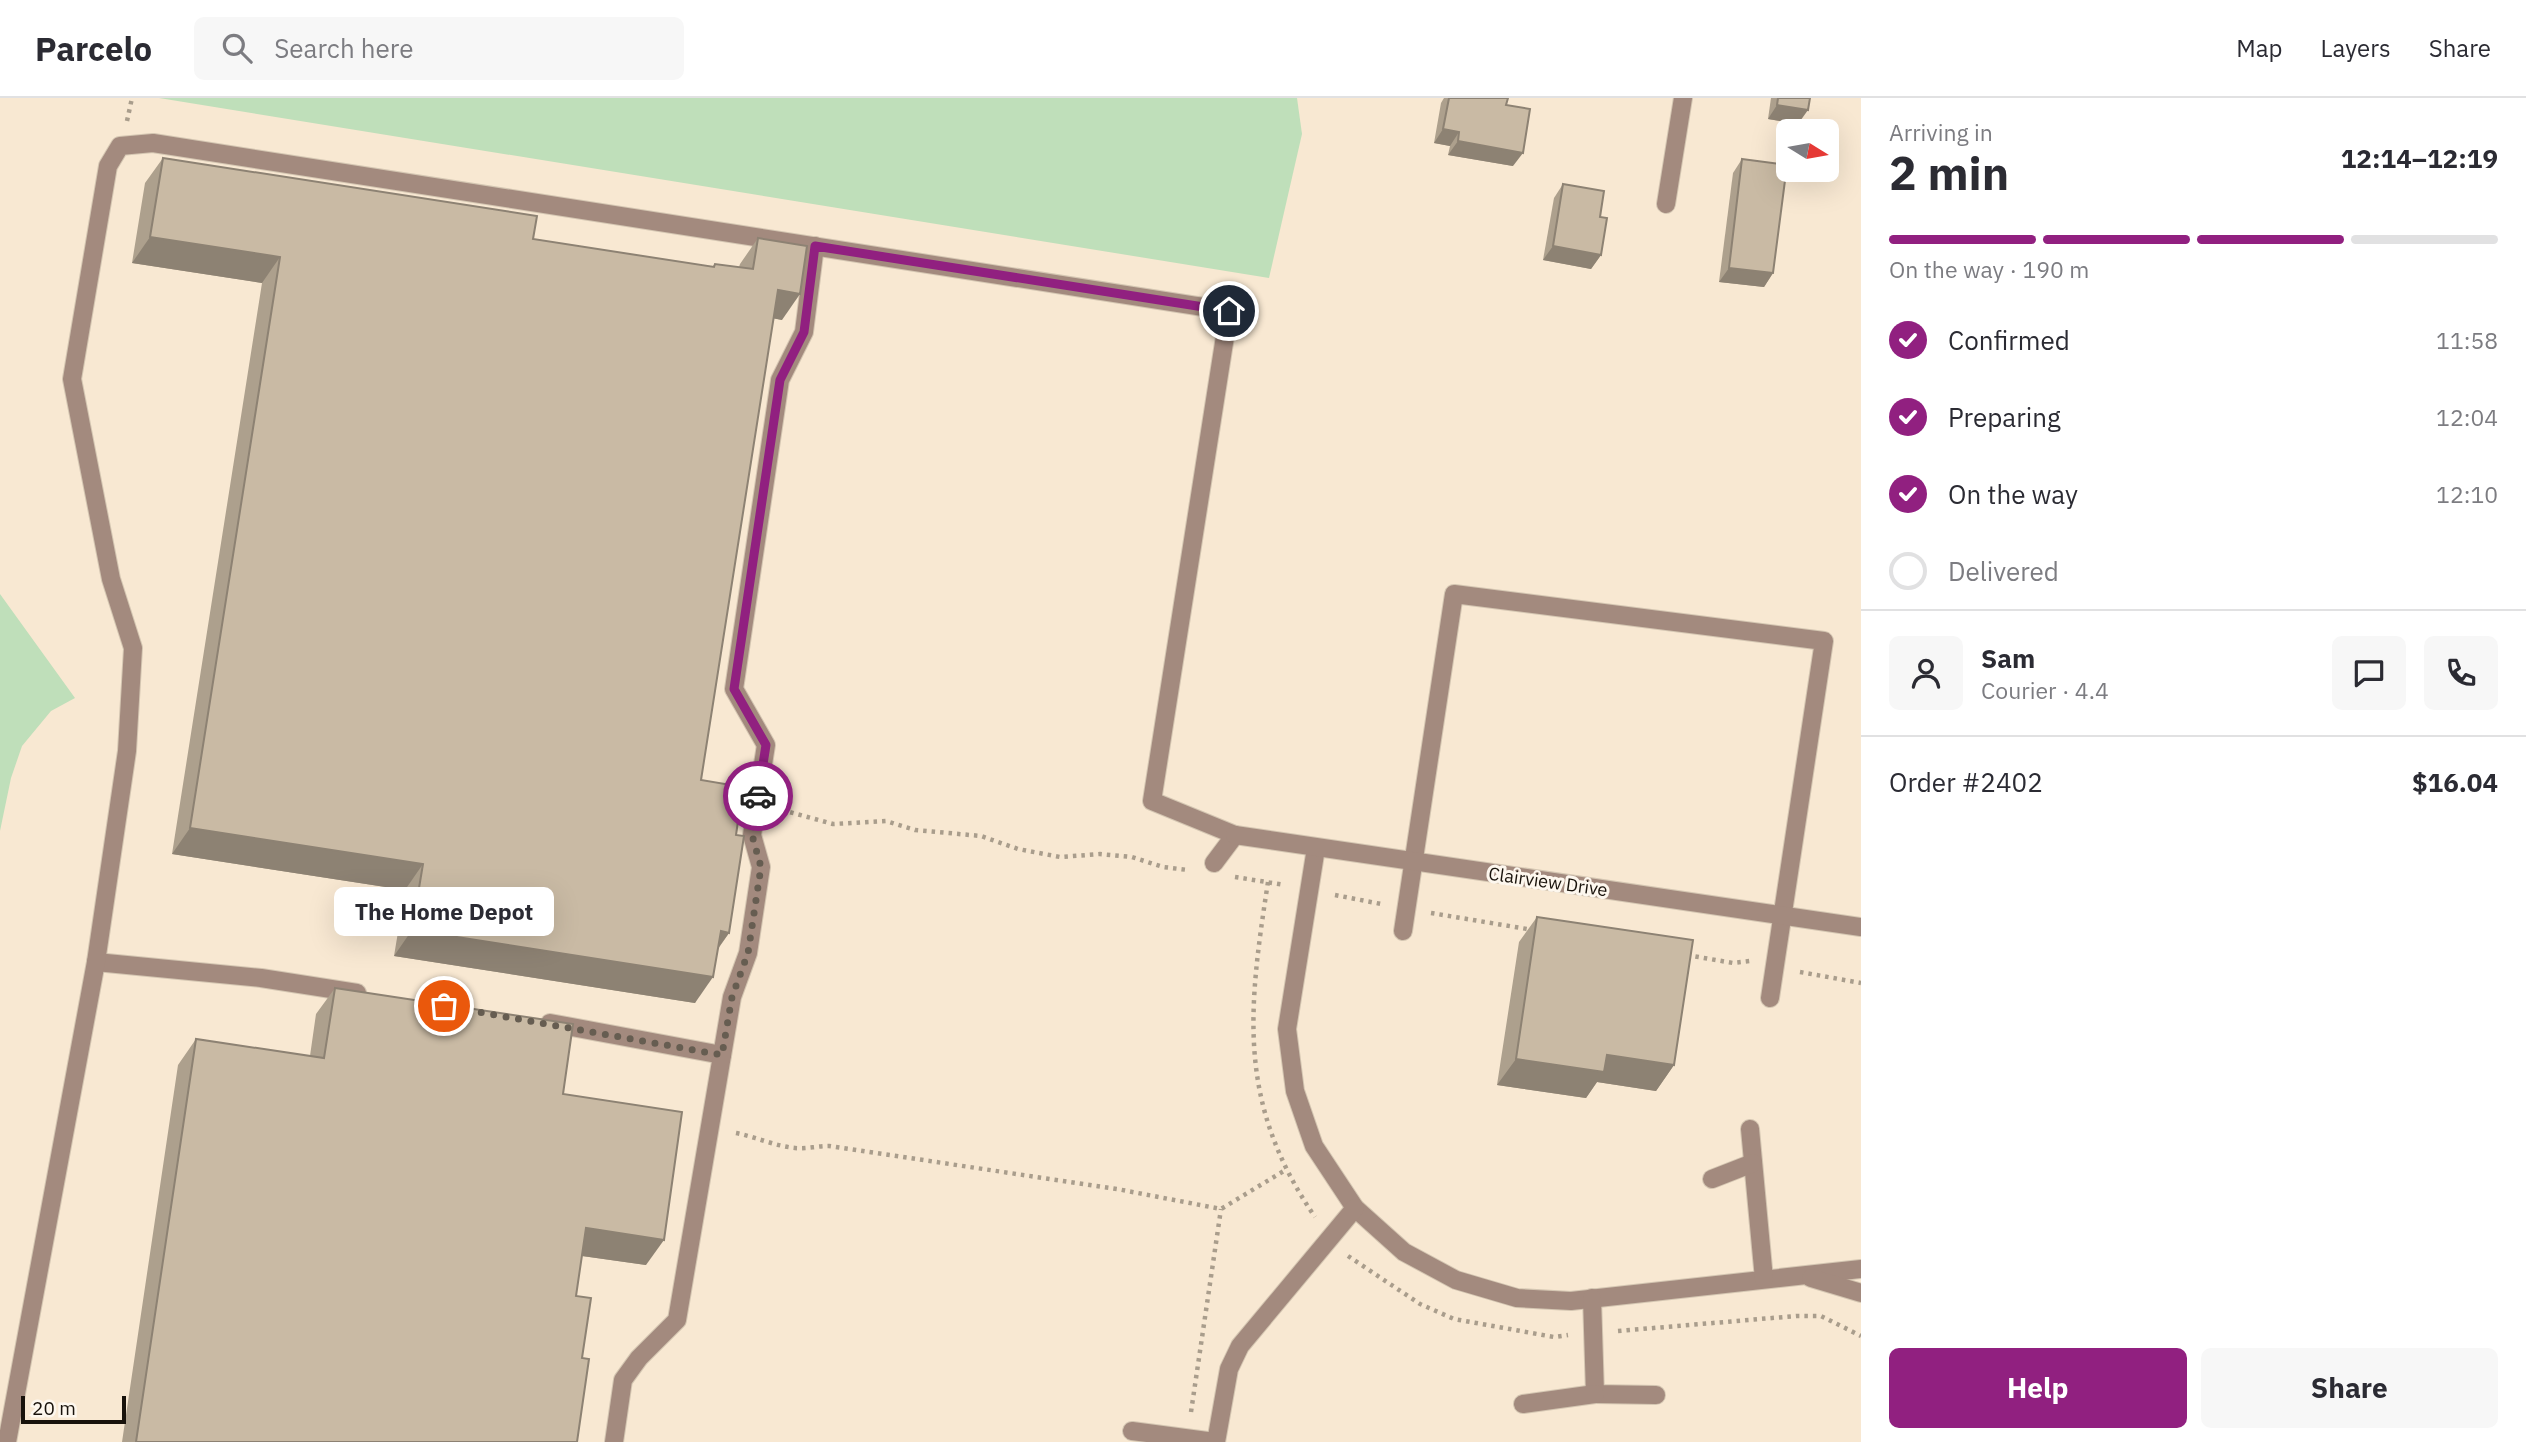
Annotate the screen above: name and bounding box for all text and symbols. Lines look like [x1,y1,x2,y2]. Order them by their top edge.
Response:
search box [194,17,684,80]
text: Parcelo [35,27,152,70]
icon: search [218,29,256,67]
text: Search here [274,31,414,65]
text: Map [2236,32,2283,64]
text: Layers [2321,32,2391,64]
text: Share [2429,32,2491,64]
text: Arriving in [1889,117,1993,147]
north arrow [1776,119,1839,182]
map controls [1776,119,1839,182]
text: 12:14–12:19 [2341,141,2498,175]
text: 2 min [1889,143,2009,203]
text: On the way · 190 m [1889,254,2089,284]
pin [1199,281,1259,341]
icon: home [1210,292,1248,330]
icon: check [1889,321,1927,359]
text: Confirmed [1948,323,2070,357]
text: 11:58 [2436,325,2498,355]
icon: check [1889,398,1927,436]
text: Preparing [1948,400,2061,434]
text: 12:04 [2436,402,2498,432]
icon: check [1889,475,1927,513]
text: On the way [1948,477,2078,511]
text: 12:10 [2436,479,2498,509]
text: Delivered [1948,554,2059,588]
button: person [1889,636,1963,710]
button: chat [2332,636,2406,710]
button: phone [2424,636,2498,710]
text: Sam [1981,641,2035,675]
text: Courier · 4.4 [1981,675,2109,705]
courier [723,761,793,831]
text: Order #2402 [1889,765,2043,799]
text: $16.04 [2412,765,2498,799]
icon: car [739,777,777,815]
street label: Clairview Drive [1487,862,1609,901]
callout: The Home Depot [334,887,554,936]
text: The Home Depot [355,896,533,926]
pin [414,976,474,1036]
icon: bag [425,987,463,1025]
button: Help [1889,1348,2187,1428]
button: Share [2201,1348,2498,1428]
scale bar [21,1393,126,1425]
text: 20 m [32,1396,76,1420]

